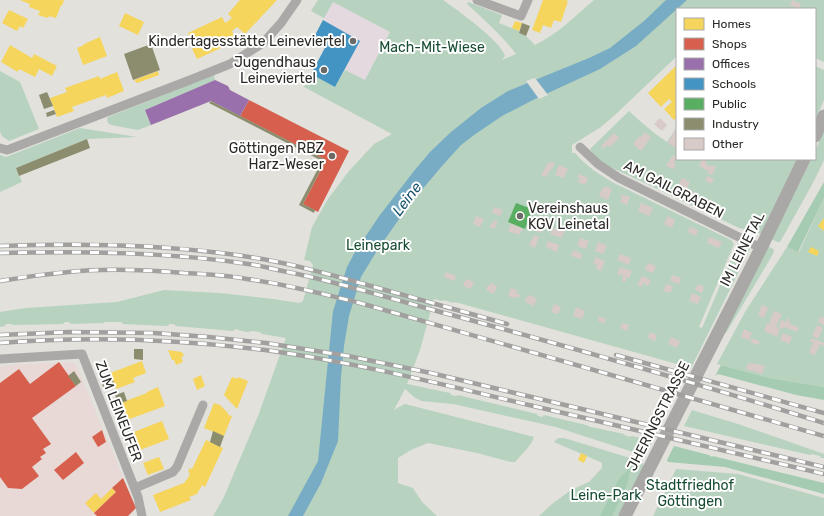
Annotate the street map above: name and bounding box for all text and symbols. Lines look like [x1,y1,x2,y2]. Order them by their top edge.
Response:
legend [676,8,816,160]
text: Homes [712,17,751,31]
place label: Kindertagesstätte Leineviertel [148,33,345,50]
marker: Kindertagesstätte Leineviertel [348,36,358,46]
text: Shops [712,37,747,51]
park label: Mach-Mit-Wiese [379,39,485,56]
place label: Jugendhaus Leineviertel [234,54,316,87]
text: Offices [712,57,750,71]
marker: Jugendhaus Leineviertel [319,65,329,75]
text: Schools [712,77,756,91]
text: Public [712,97,747,111]
text: Industry [712,117,759,131]
text: Other [712,137,744,151]
place label: Göttingen RBZ Harz-Weser [229,140,325,173]
marker: Göttingen RBZ Harz-Weser [327,151,337,161]
street label: AM GAILGRABEN [621,157,727,222]
water label: Leine [388,178,426,219]
place label: Vereinshaus KGV Leinetal [528,200,609,233]
street label: IM LEINETAL [716,209,768,289]
marker: Vereinshaus KGV Leinetal [515,211,525,221]
park label: Leinepark [346,237,411,254]
street label: ZUM LEINEUFER [91,358,146,464]
street label: JHERINGSTRASSE [623,359,693,474]
park label: Stadtfriedhof Göttingen [646,477,735,510]
park label: Leine-Park [570,487,642,504]

